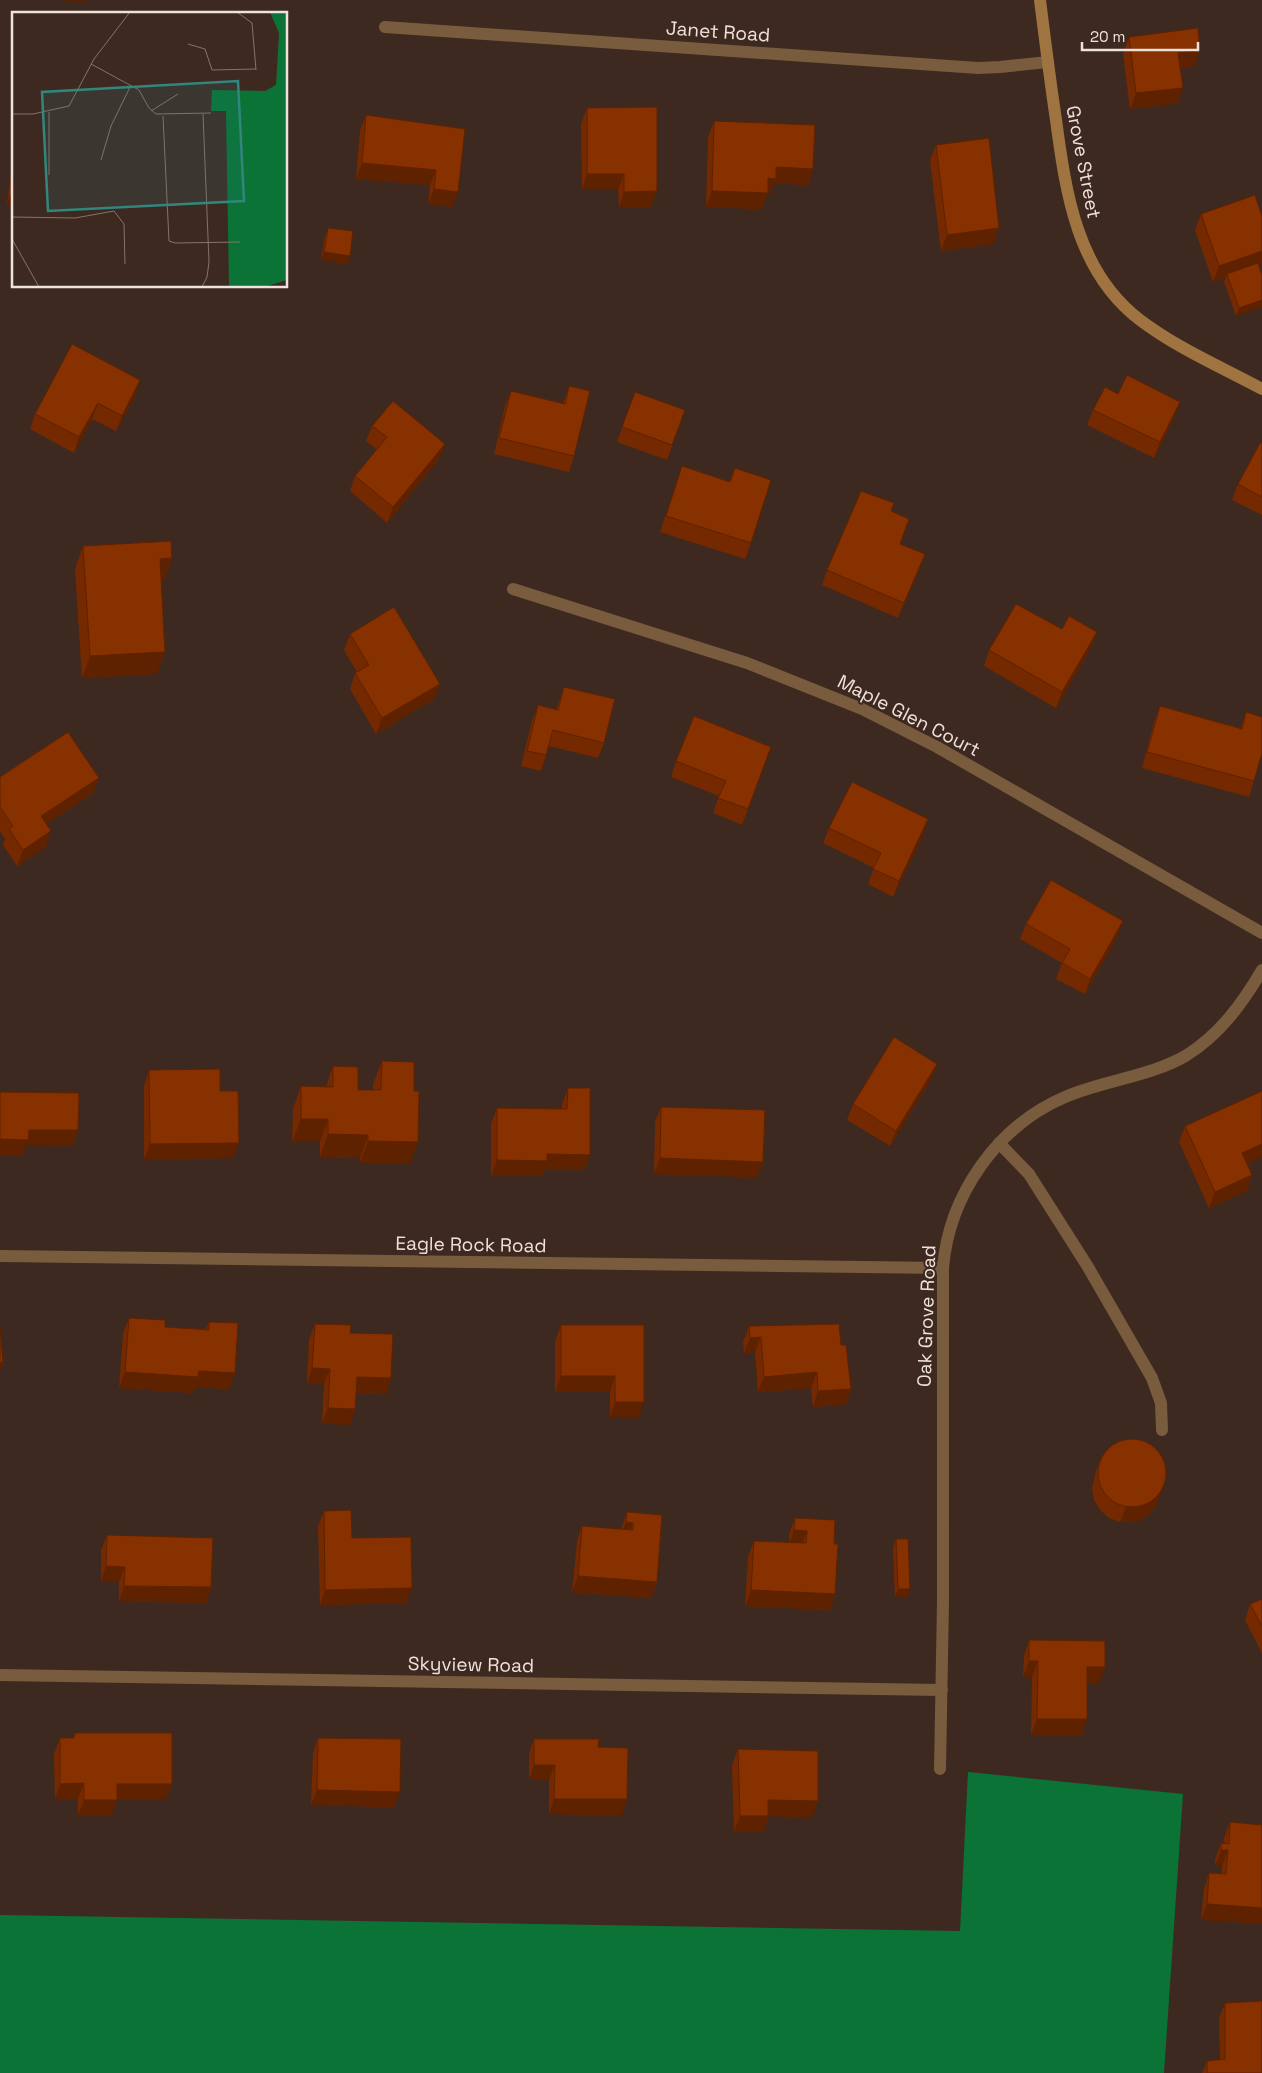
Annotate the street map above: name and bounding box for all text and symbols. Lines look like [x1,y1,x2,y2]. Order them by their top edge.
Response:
inset map [12,12,288,288]
street label: Janet Road [665,15,771,48]
scale bar [1082,20,1198,52]
text: 20 m [1090,27,1125,46]
street label: Grove Street [1060,103,1107,221]
street label: Maple Glen Court [833,669,984,762]
street label: Eagle Rock Road [395,1231,547,1258]
street label: Oak Grove Road [912,1245,941,1387]
street label: Skyview Road [408,1651,534,1678]

